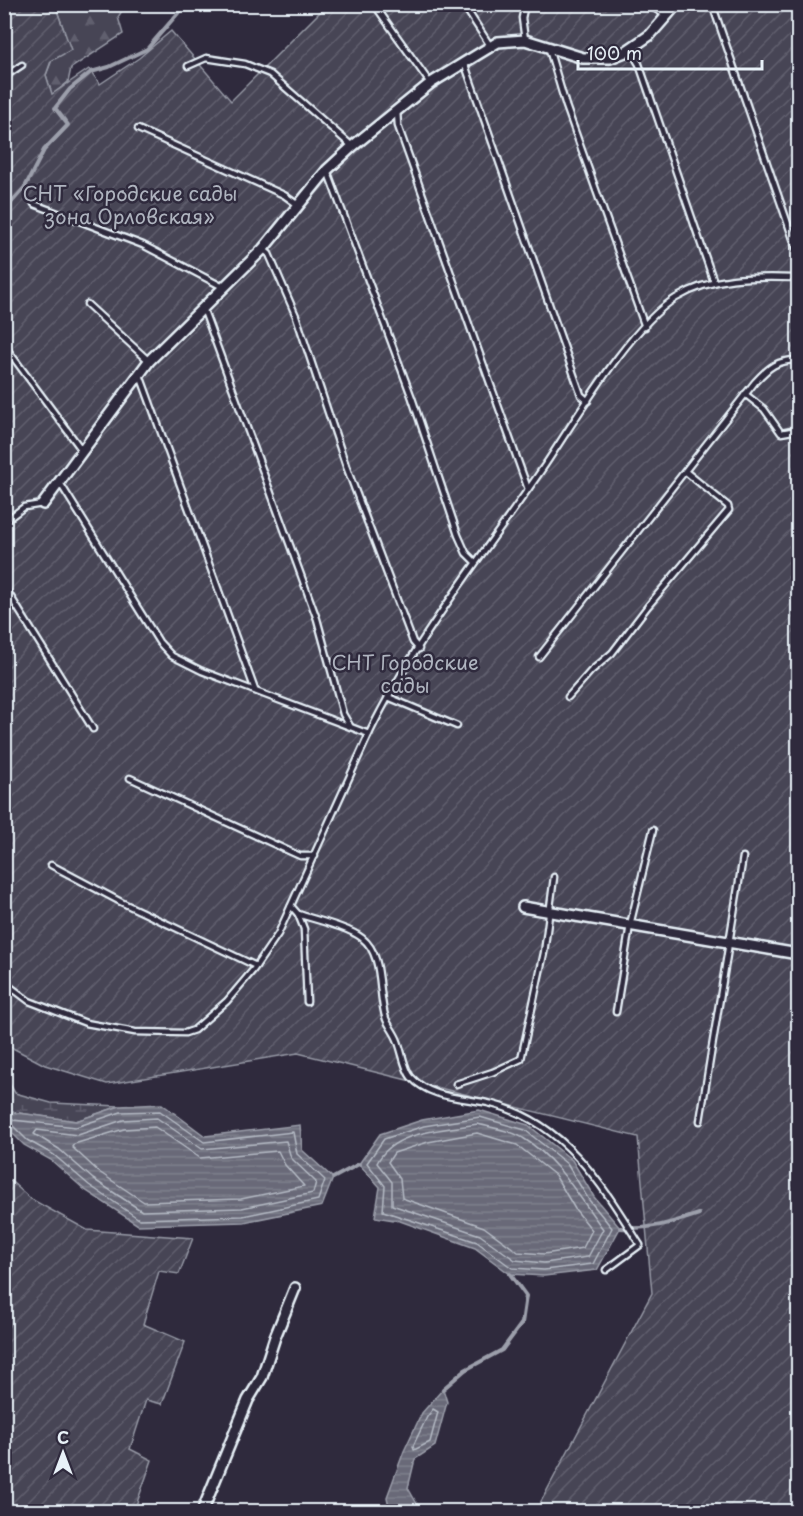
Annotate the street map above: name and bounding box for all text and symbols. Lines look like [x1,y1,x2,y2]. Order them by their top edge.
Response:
scale bar [578,33,762,71]
text: 100 m [587,39,642,66]
park label: СНТ «Городские сады зона Орловская» [23,178,237,231]
park label: СНТ Городские сады [331,647,479,700]
north arrow [33,1423,93,1483]
text: С [57,1425,69,1449]

